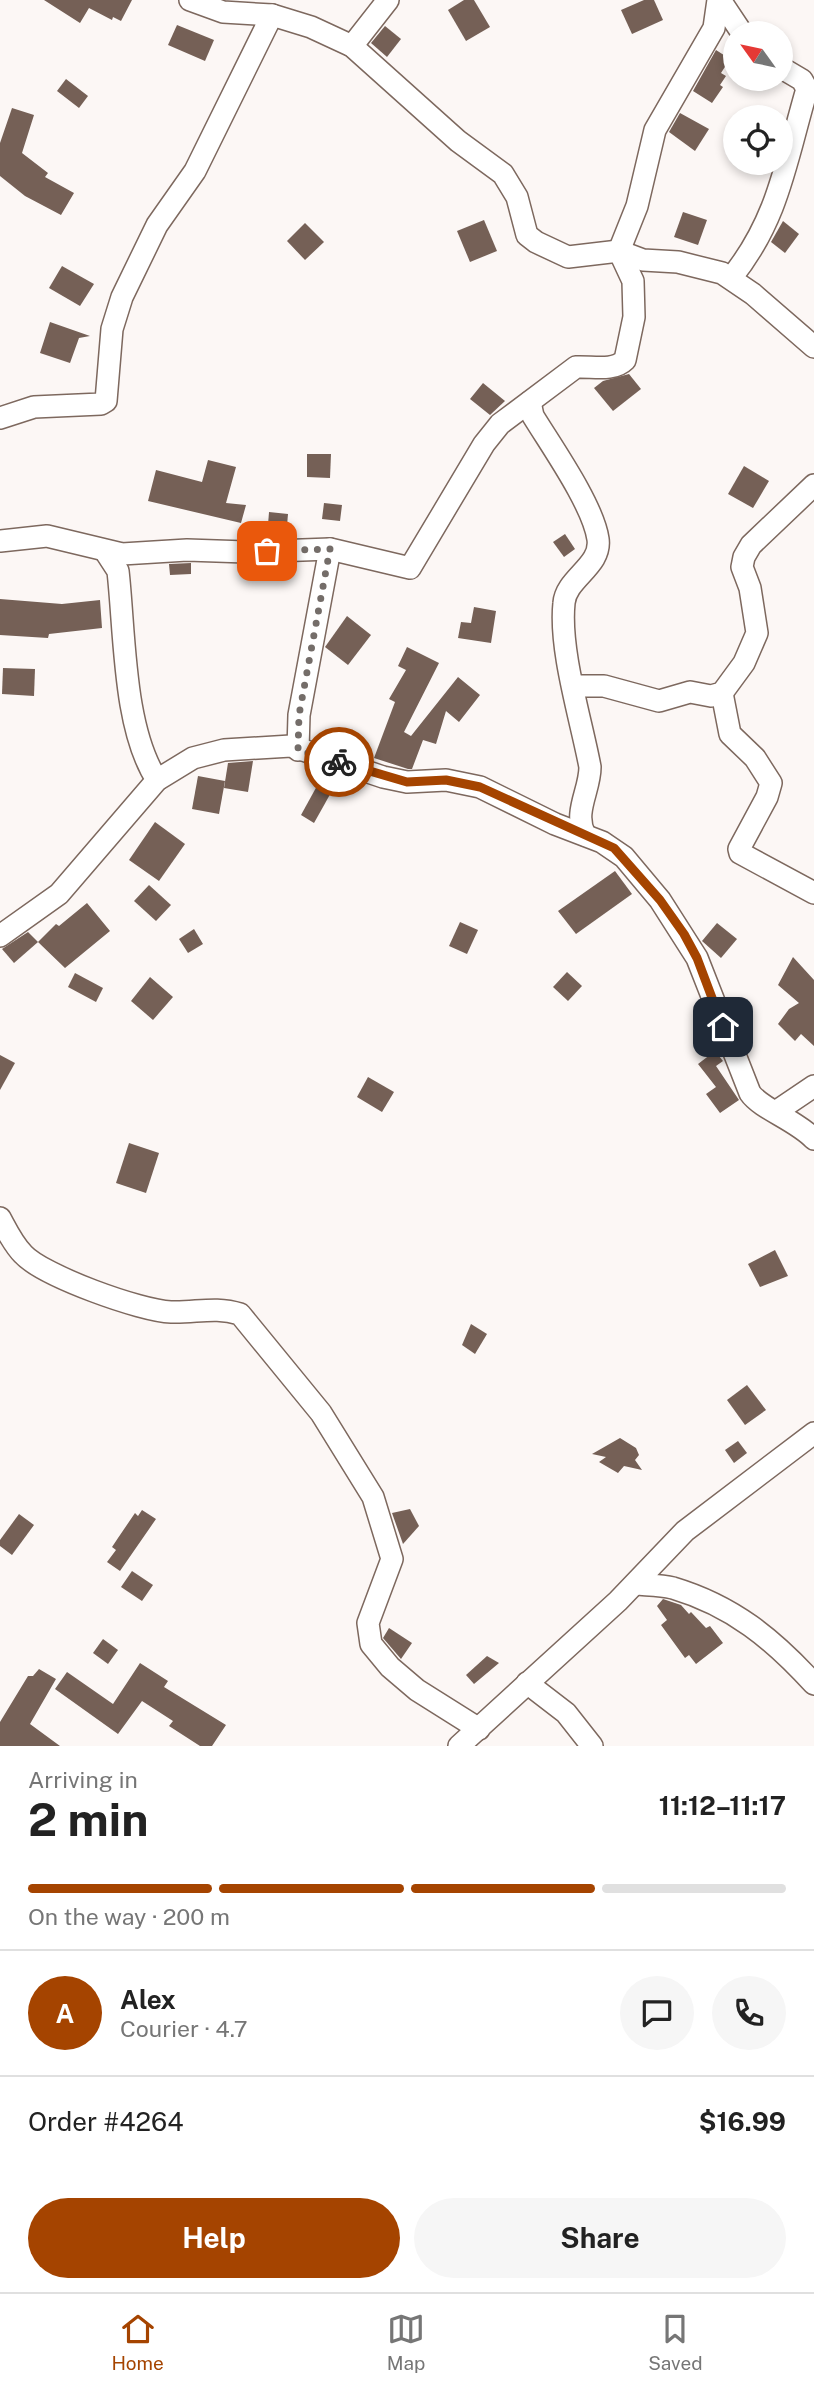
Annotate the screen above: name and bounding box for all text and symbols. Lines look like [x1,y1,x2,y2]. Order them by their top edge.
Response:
north arrow [723,21,793,91]
map controls [723,21,793,175]
button: locate [723,105,793,175]
pin [237,521,297,581]
icon: bag [248,532,286,570]
courier [304,727,374,797]
icon: bike [320,743,358,781]
pin [693,997,753,1057]
icon: home [704,1008,742,1046]
text: Arriving in [28,1766,138,1793]
text: 11:12–11:17 [659,1790,786,1821]
text: 2 min [28,1792,148,1846]
text: On the way · 200 m [28,1903,230,1930]
button: chat [620,1976,694,2050]
button: phone [712,1976,786,2050]
text: Alex [120,1984,176,2015]
text: A [56,1998,74,2029]
text: Courier · 4.7 [120,2015,248,2042]
text: Order #4264 [28,2106,184,2137]
text: $16.99 [699,2106,786,2137]
button: Help [28,2198,400,2278]
button: Share [414,2198,786,2278]
tab: Home [111,2310,164,2374]
tab: Map [387,2310,425,2374]
tab: Saved [648,2310,703,2374]

